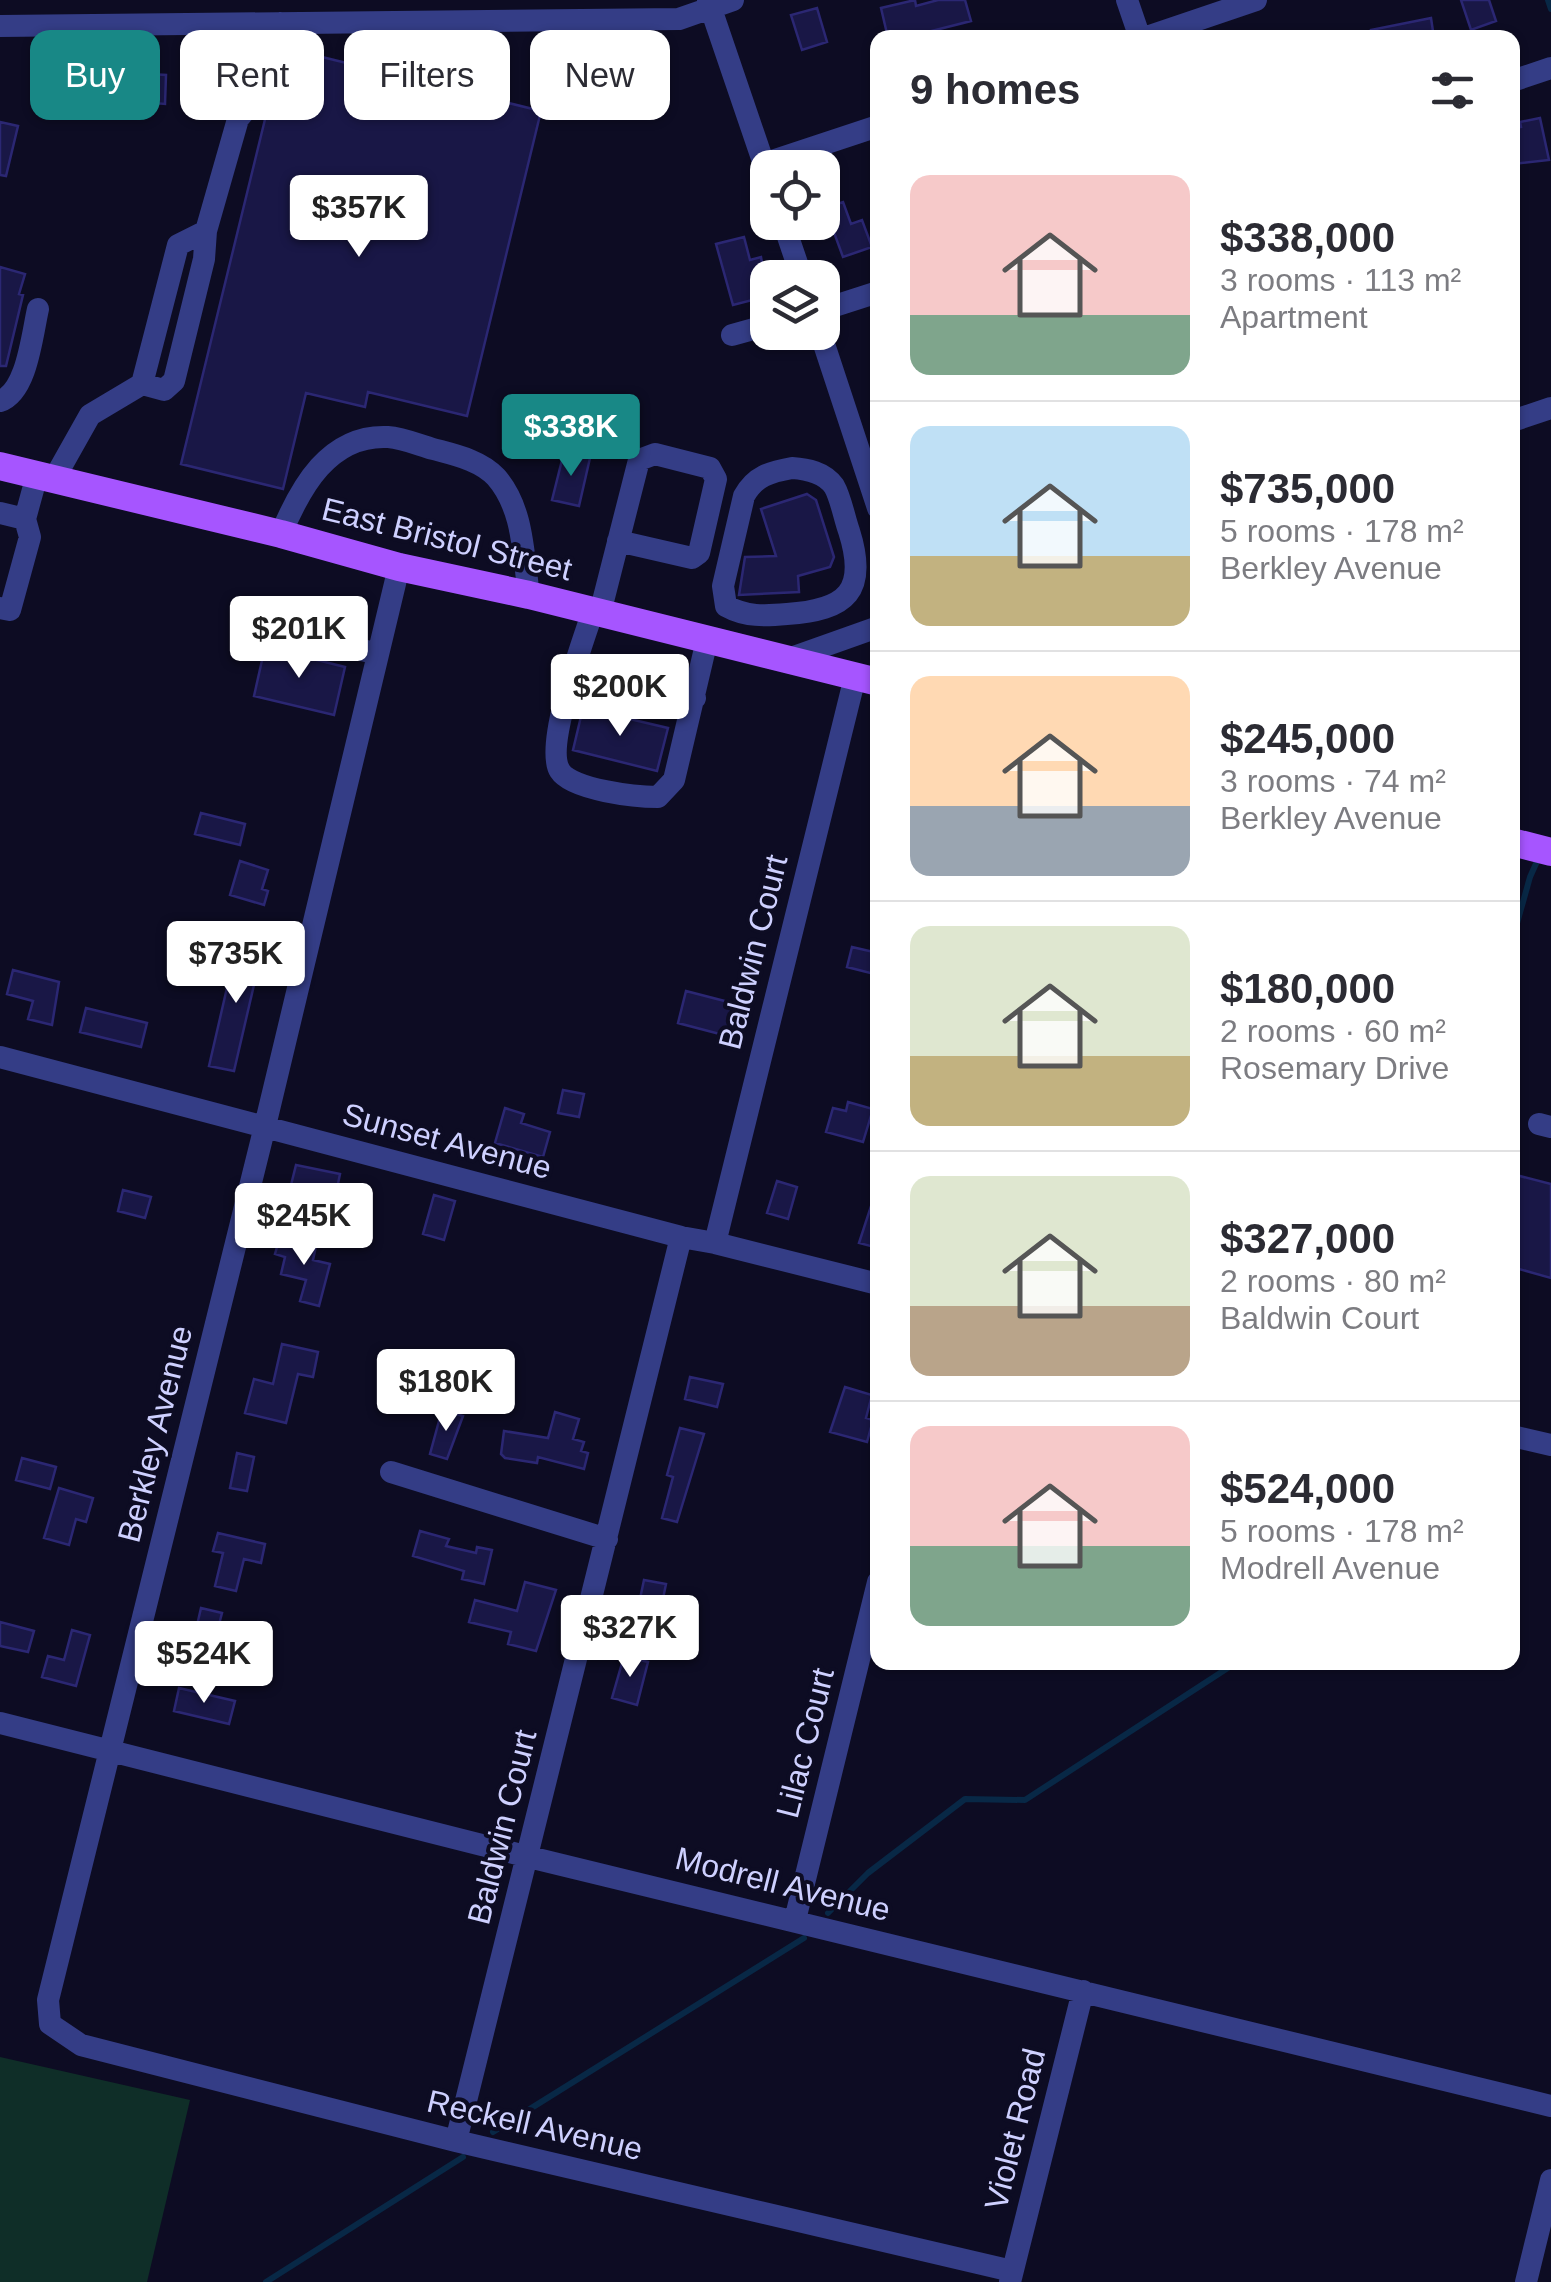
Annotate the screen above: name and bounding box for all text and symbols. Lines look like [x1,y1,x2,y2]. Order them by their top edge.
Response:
chip: Buy [30,30,160,120]
chip: Rent [180,30,324,120]
chip: Filters [344,30,510,120]
chip: New [530,30,670,120]
icon: filters [1425,63,1480,118]
text: 9 homes [910,66,1080,113]
map controls [750,150,840,350]
button: locate [750,150,840,240]
pin: $357K [289,175,429,260]
text: $357K [312,189,406,225]
text: $338,000 [1220,214,1395,261]
icon: home [990,215,1110,335]
button: layers [750,260,840,350]
text: 3 rooms · 113 m² [1220,262,1461,298]
text: Apartment [1220,299,1368,335]
pin: $338K [501,394,641,479]
text: $338K [524,408,618,444]
text: $735,000 [1220,465,1395,512]
icon: home [990,466,1110,586]
street label: East Bristol Street [318,491,576,587]
text: 5 rooms · 178 m² [1220,513,1464,549]
text: Berkley Avenue [1220,550,1442,586]
pin: $201K [229,596,369,681]
text: $201K [252,610,346,646]
pin: $200K [550,654,690,739]
text: $200K [573,668,667,704]
text: $245,000 [1220,715,1395,762]
icon: home [990,716,1110,836]
text: 3 rooms · 74 m² [1220,763,1446,799]
text: Berkley Avenue [1220,800,1442,836]
street label: Baldwin Court [711,851,795,1053]
pin: $735K [166,921,306,1006]
text: $735K [189,935,283,971]
text: $180,000 [1220,965,1395,1012]
icon: home [990,966,1110,1086]
text: 2 rooms · 60 m² [1220,1013,1446,1049]
text: Rosemary Drive [1220,1050,1449,1086]
street label: Sunset Avenue [339,1096,555,1186]
pin: $245K [234,1183,374,1268]
text: $245K [257,1197,351,1233]
text: $327,000 [1220,1215,1395,1262]
icon: home [990,1216,1110,1336]
text: 2 rooms · 80 m² [1220,1263,1446,1299]
text: Baldwin Court [1220,1300,1419,1336]
street label: Berkley Avenue [111,1322,199,1546]
pin: $180K [376,1349,516,1434]
text: $180K [399,1363,493,1399]
text: $524,000 [1220,1465,1395,1512]
icon: home [990,1466,1110,1586]
text: 5 rooms · 178 m² [1220,1513,1464,1549]
text: Modrell Avenue [1220,1550,1440,1586]
pin: $327K [560,1595,700,1680]
text: $327K [583,1609,677,1645]
pin: $524K [134,1621,274,1706]
text: $524K [157,1635,251,1671]
street label: Lilac Court [769,1664,841,1822]
street label: Baldwin Court [460,1726,544,1928]
street label: Modrell Avenue [672,1840,894,1928]
street label: Violet Road [978,2045,1052,2213]
street label: Reckell Avenue [424,2083,646,2167]

